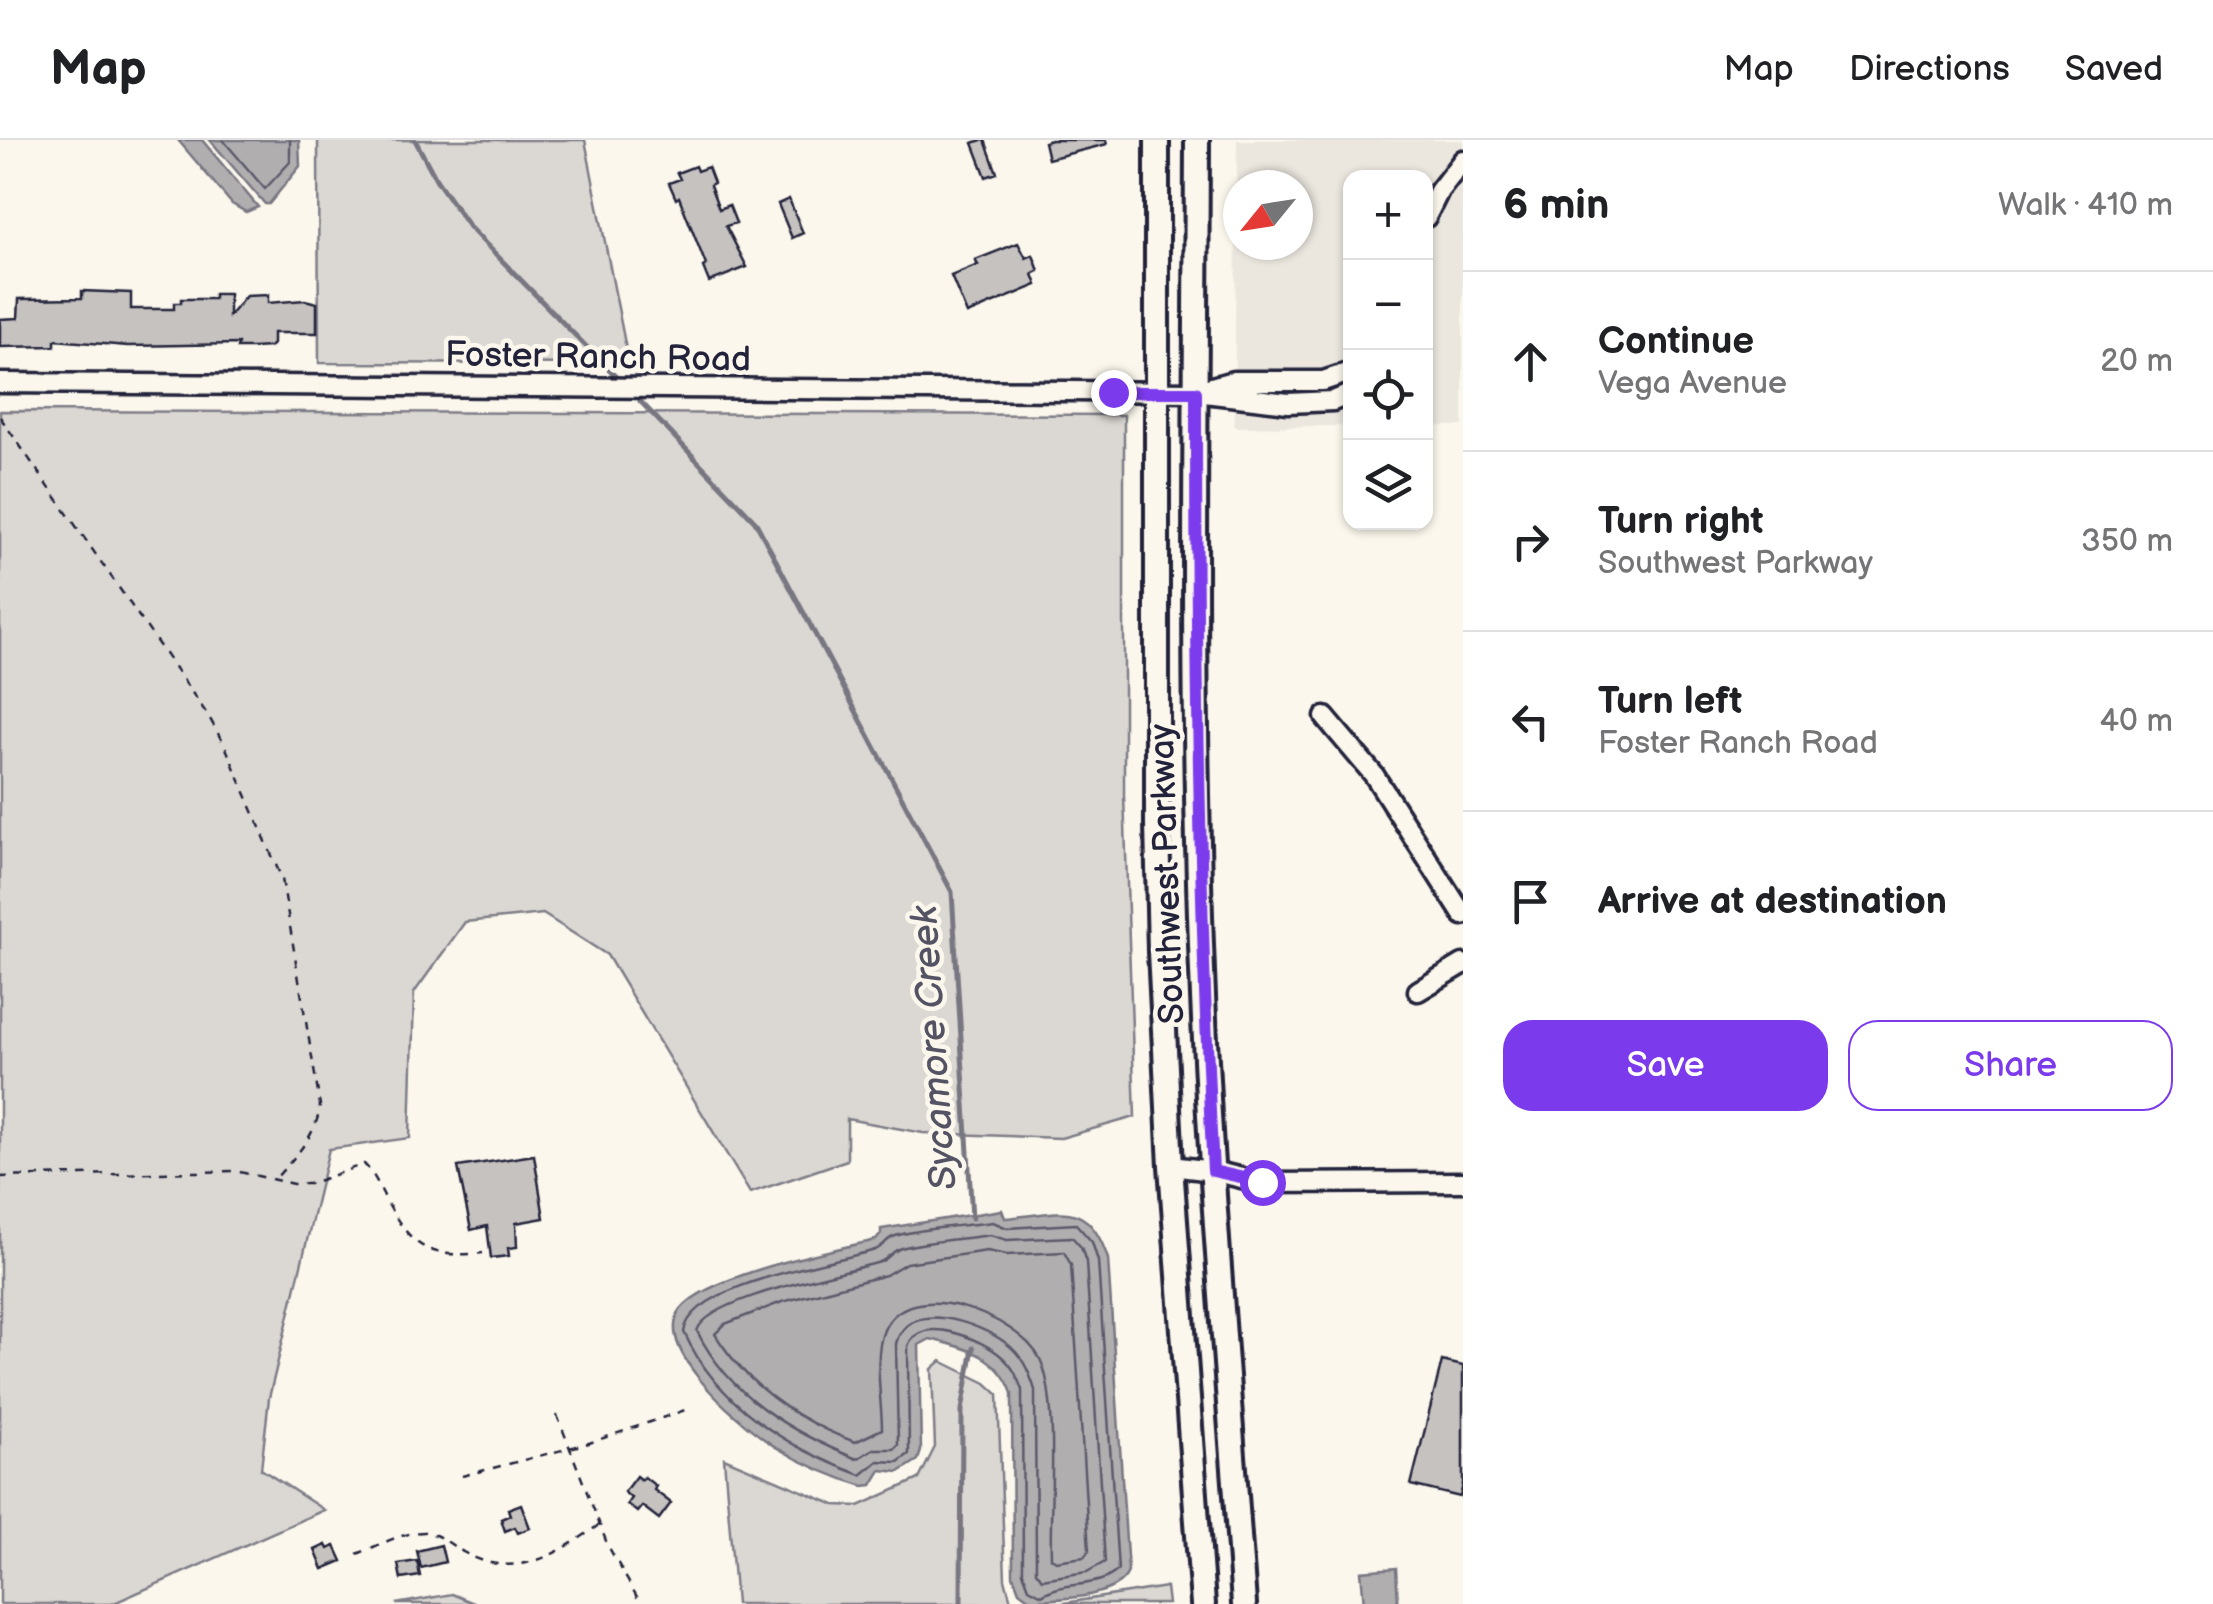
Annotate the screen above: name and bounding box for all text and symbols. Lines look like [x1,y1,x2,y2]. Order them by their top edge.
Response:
text: Map [50,41,146,98]
text: Map [1724,48,1794,91]
text: Directions [1849,48,2010,91]
text: Saved [2065,48,2163,91]
north arrow [1223,170,1313,260]
map controls [1343,170,1433,530]
button: + [1343,170,1433,260]
text: 6 min [1503,180,1609,231]
text: Walk · 410 m [1998,186,2173,225]
button: − [1343,260,1433,350]
text: Continue [1598,319,1754,364]
street label: Foster Ranch Road [445,333,751,382]
icon: ahead [1503,334,1558,389]
text: 20 m [2100,342,2173,381]
button: locate [1343,350,1433,440]
text: Vega Avenue [1598,364,1787,403]
route end [1091,370,1137,416]
button: layers [1343,440,1433,530]
text: Turn right [1598,499,1763,544]
icon: right [1503,514,1558,569]
text: 350 m [2081,522,2173,561]
text: Southwest Parkway [1598,544,1873,583]
text: Turn left [1598,679,1742,724]
icon: left [1503,694,1558,749]
text: 40 m [2100,702,2173,741]
street label: Southwest Parkway [1141,723,1194,1025]
text: Foster Ranch Road [1598,724,1878,763]
icon: arrive [1503,874,1558,929]
text: Arrive at destination [1598,879,1947,924]
water label: Sycamore Creek [902,903,967,1192]
button: Save [1503,1020,1828,1111]
button: Share [1848,1020,2173,1111]
route start [1240,1160,1286,1206]

